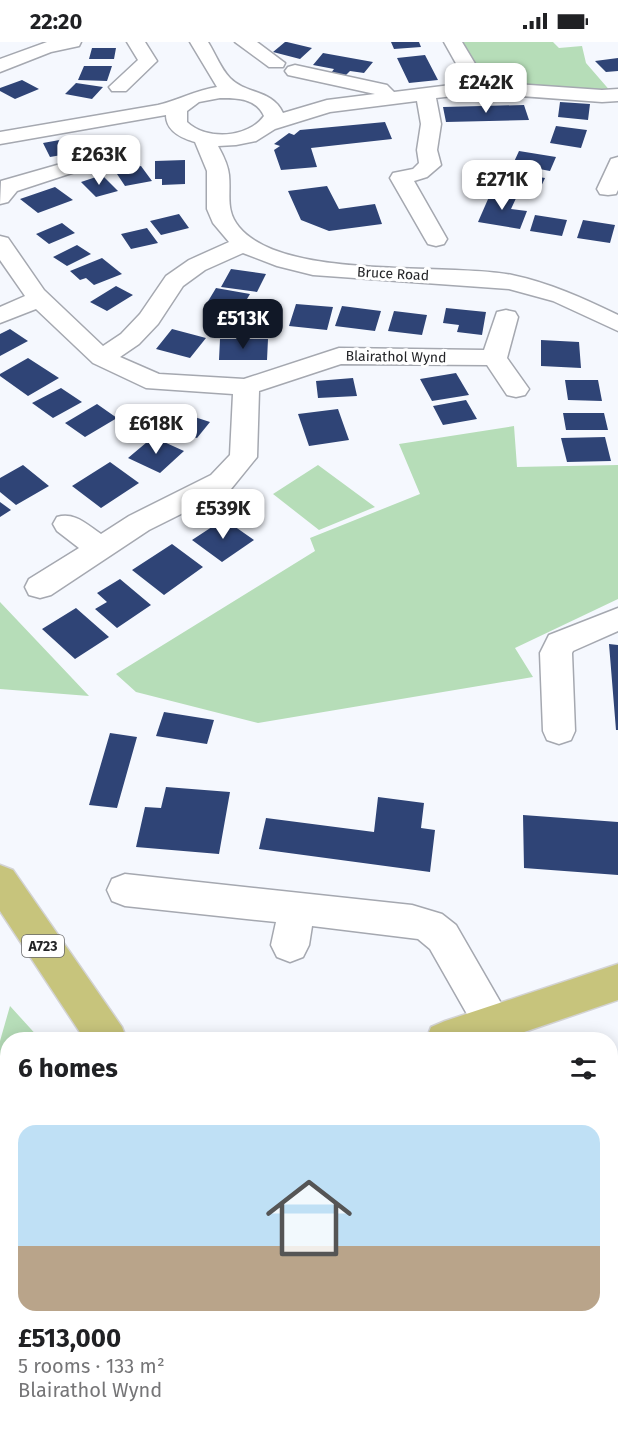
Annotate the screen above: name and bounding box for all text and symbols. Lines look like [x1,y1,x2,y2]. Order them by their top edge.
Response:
text: 22:20 [30,8,82,35]
pin: £242K [444,63,528,114]
text: £242K [459,70,513,94]
pin: £263K [57,135,141,186]
text: £263K [71,142,127,166]
pin: £271K [460,160,544,211]
text: £271K [476,167,528,191]
street label: Bruce Road [357,264,429,284]
pin: £513K [201,299,285,350]
text: £513K [217,306,269,330]
street label: Blairathol Wynd [345,348,447,366]
pin: £618K [114,404,198,455]
text: £618K [129,411,183,435]
pin: £539K [181,489,265,540]
text: £539K [195,496,251,520]
road number: A723 [22,935,64,957]
icon: filters [567,1052,600,1085]
text: 6 homes [18,1053,118,1084]
icon: home [255,1164,363,1272]
text: £513,000 [18,1323,121,1354]
text: 5 rooms · 133 m² [18,1354,165,1378]
text: Blairathol Wynd [18,1378,162,1402]

